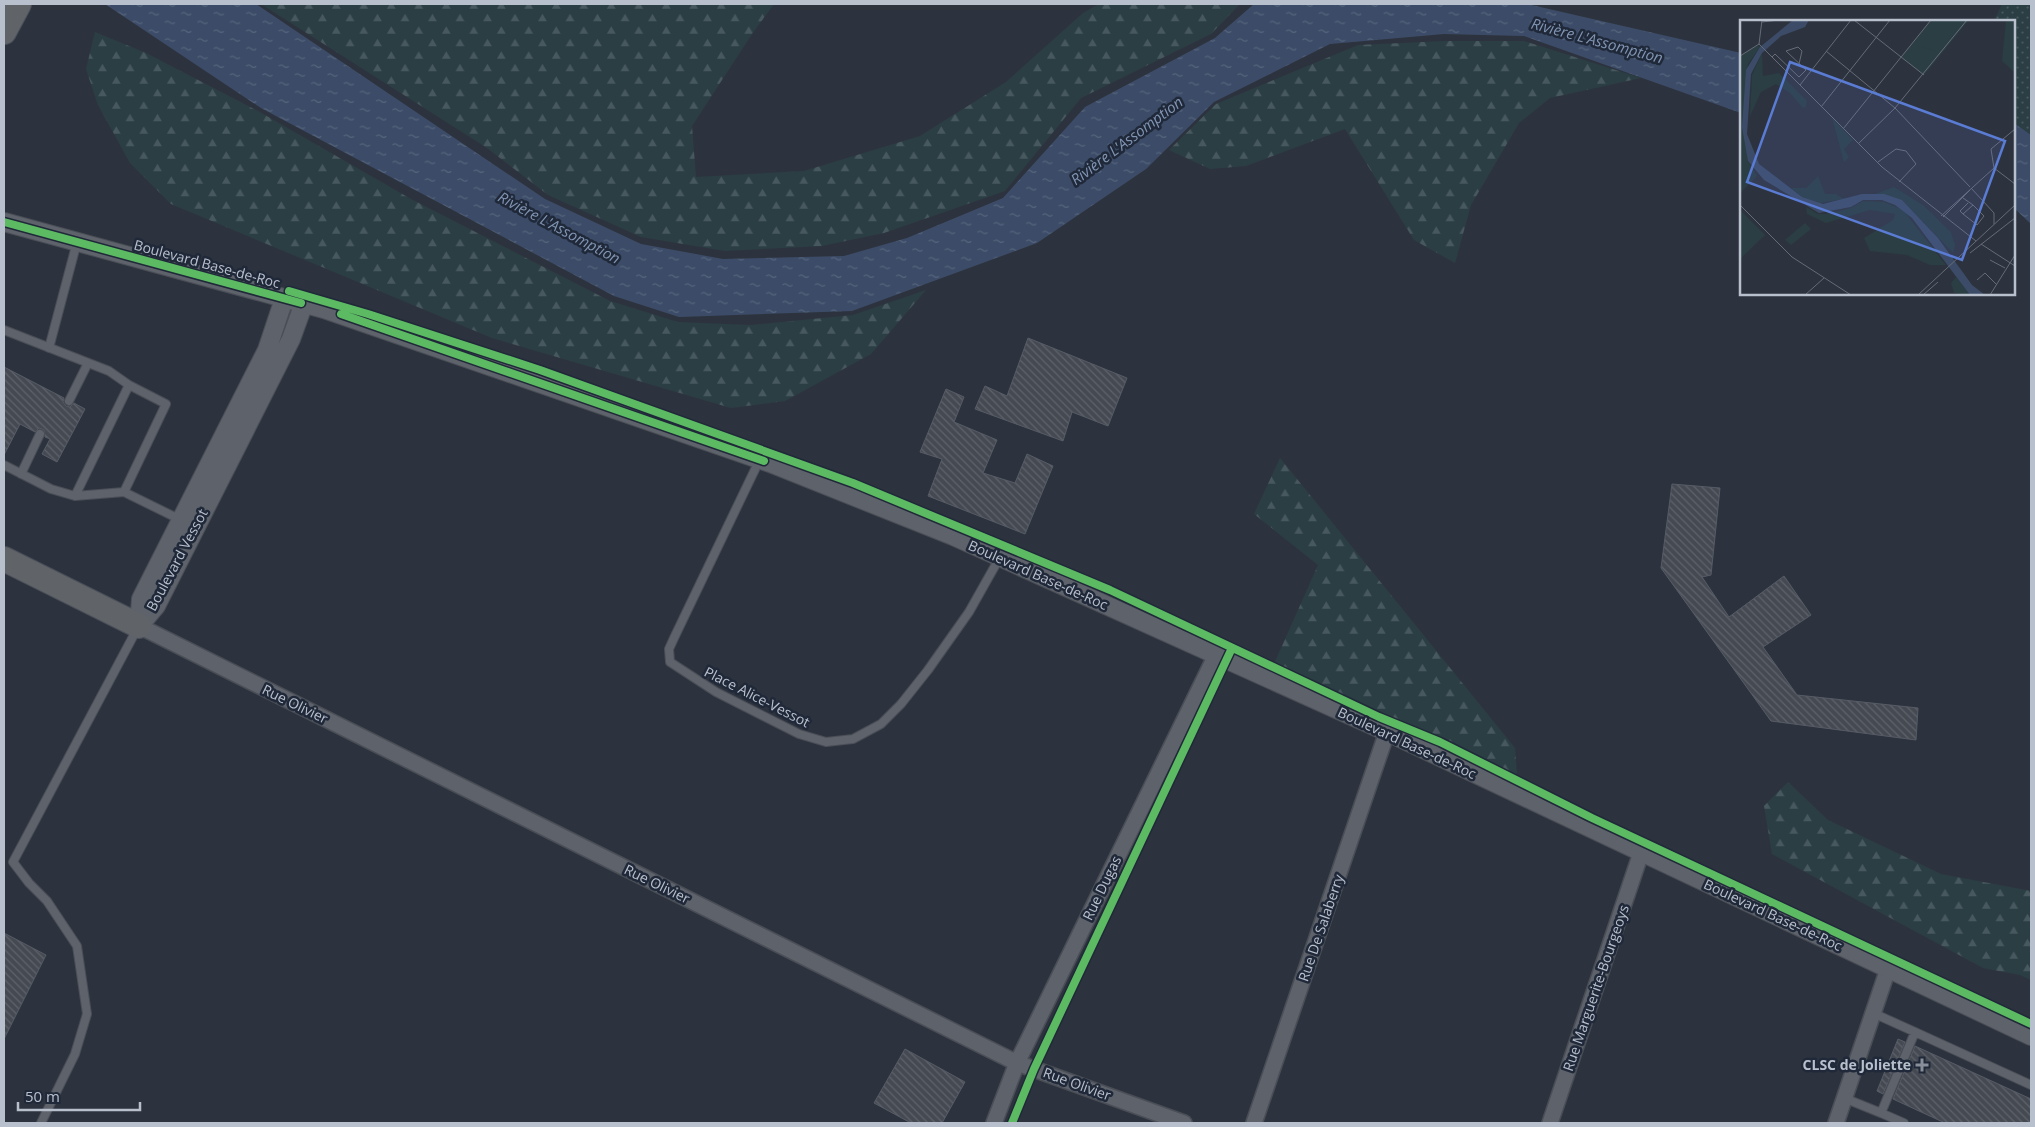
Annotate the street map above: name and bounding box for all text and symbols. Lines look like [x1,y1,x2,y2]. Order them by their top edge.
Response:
water label: Rivière L'Assomption [1529,13,1665,67]
inset map [1740,20,2015,295]
water label: Rivière L'Assomption [1066,91,1187,189]
water label: Rivière L'Assomption [495,186,624,268]
street label: Boulevard Base-de-Roc [132,235,283,292]
street label: Boulevard Vessot [142,505,212,614]
street label: Boulevard Base-de-Roc [965,535,1111,614]
street label: Place Alice-Vessot [701,662,813,731]
street label: Rue Olivier [259,679,331,728]
street label: Boulevard Base-de-Roc [1335,702,1480,783]
street label: Rue Dugas [1078,852,1125,923]
street label: Rue Olivier [621,859,693,908]
street label: Rue De Salaberry [1293,871,1348,984]
street label: Boulevard Base-de-Roc [1701,874,1846,955]
street label: Rue Marguerite-Bourgeoys [1558,902,1633,1074]
place label: CLSC de Joliette [1803,1055,1911,1074]
marker: CLSC de Joliette [1915,1058,1929,1072]
street label: Rue Olivier [1041,1062,1114,1105]
scale bar [18,1080,140,1112]
text: 50 m [25,1086,60,1106]

